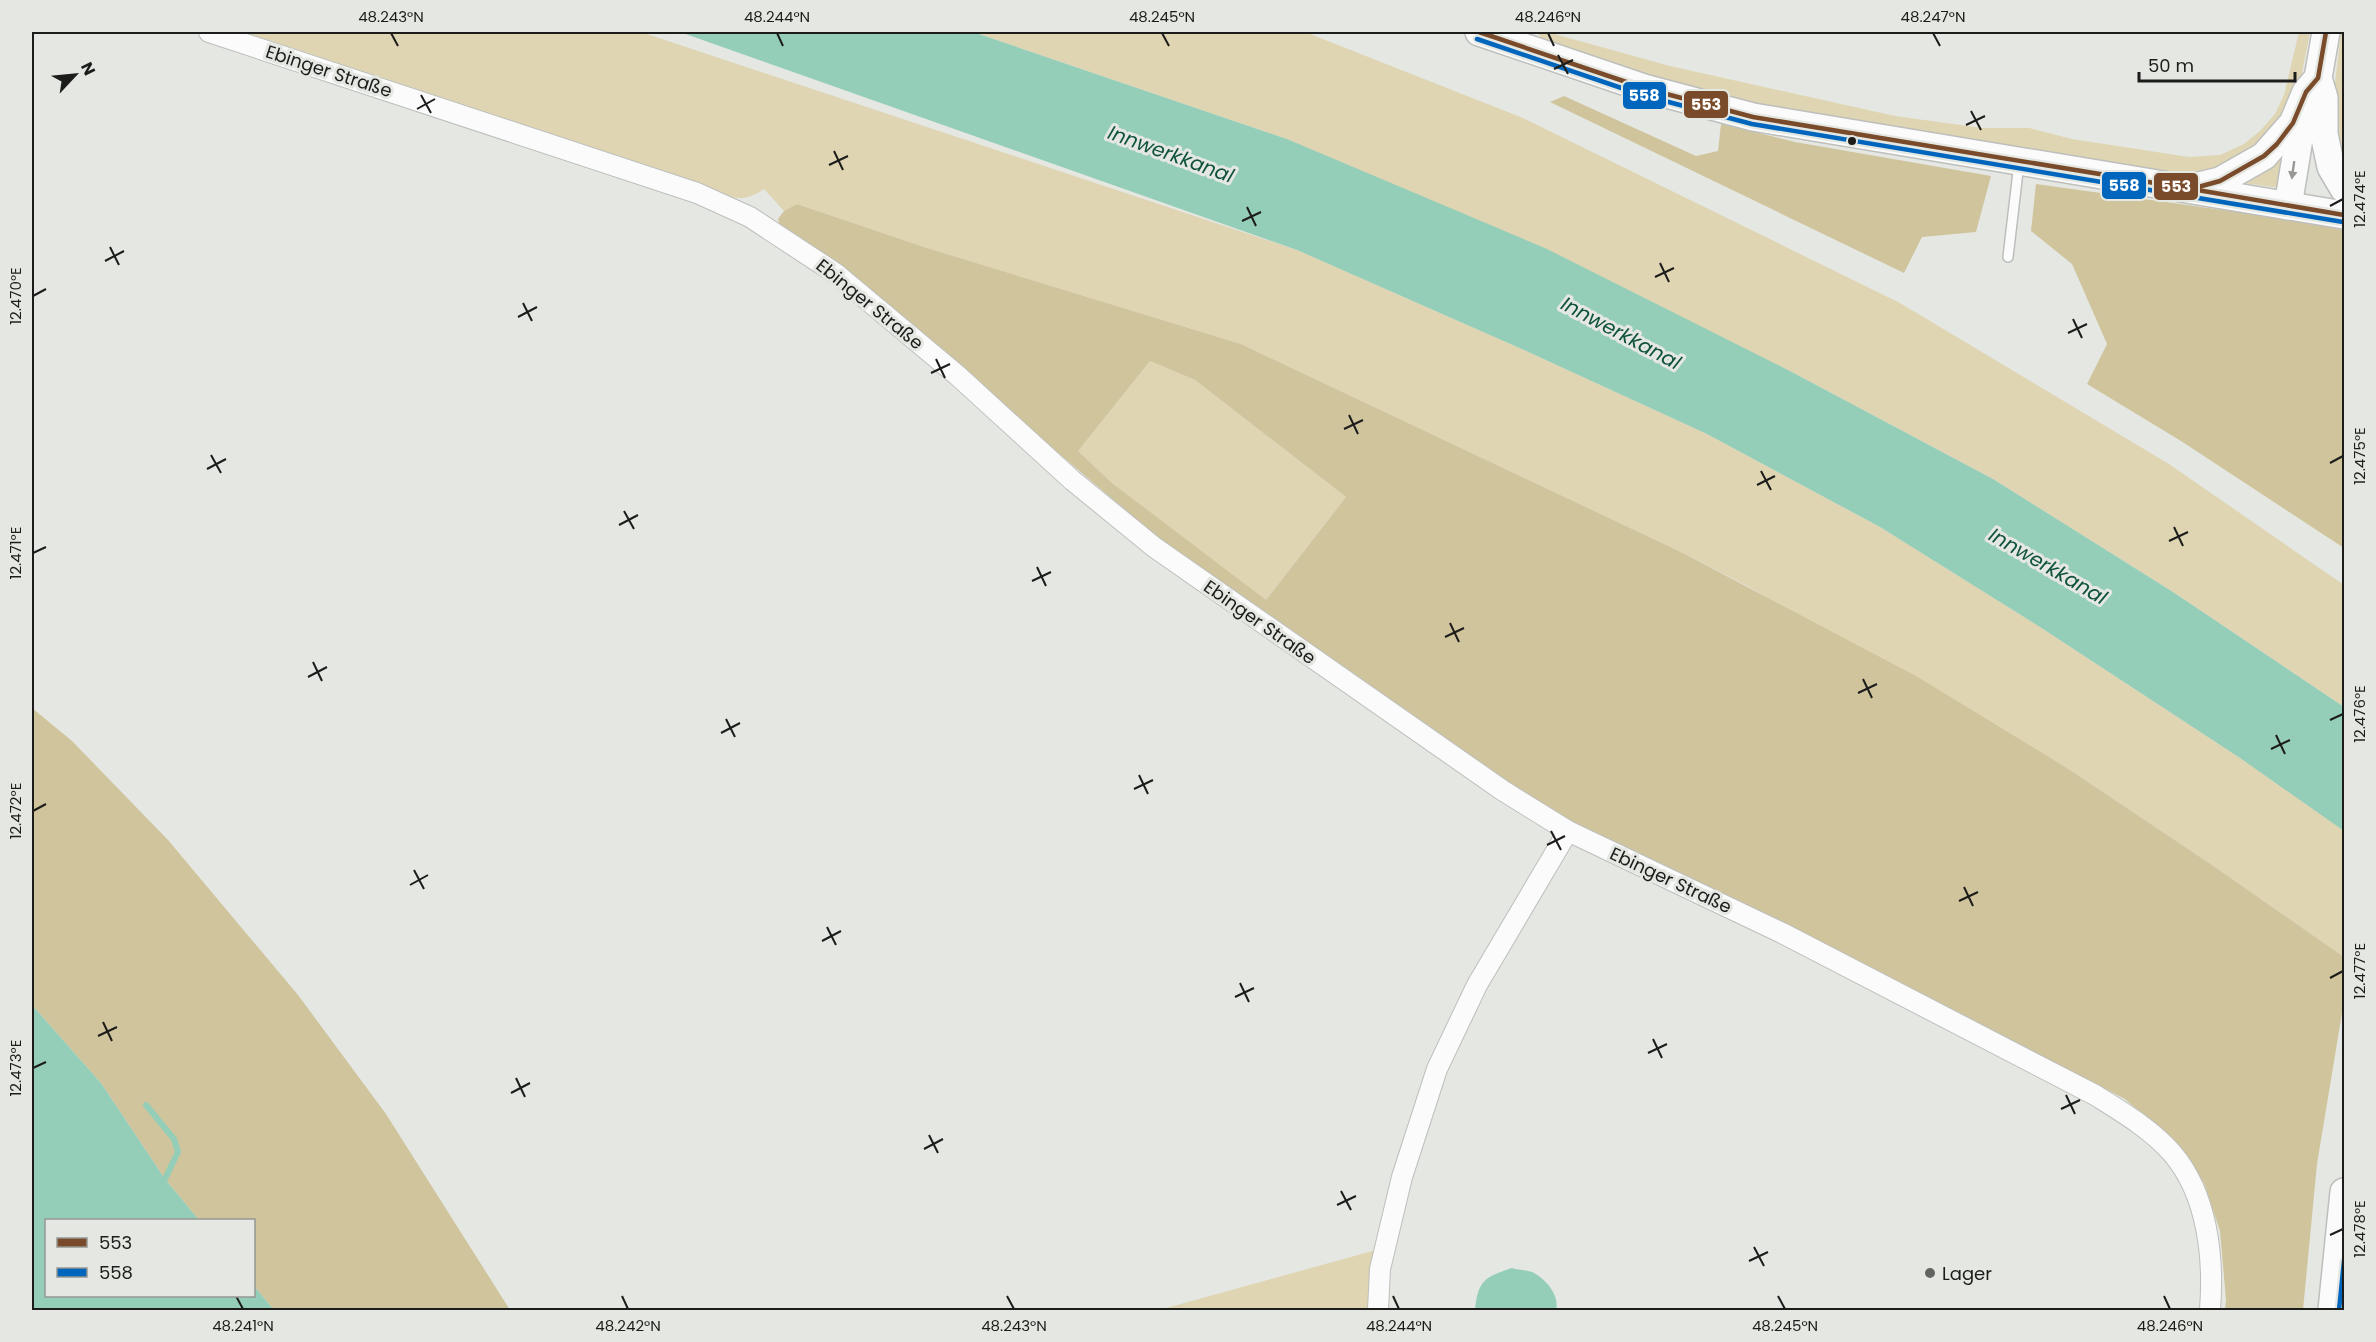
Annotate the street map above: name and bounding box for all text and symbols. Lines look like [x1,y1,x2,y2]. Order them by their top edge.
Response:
text: 48.243°N [358,6,424,27]
text: 48.244°N [744,6,810,27]
text: 48.245°N [1129,6,1195,27]
text: 48.246°N [1515,6,1581,27]
text: 48.247°N [1901,6,1966,27]
street label: Ebinger Straße [263,39,395,103]
north arrow [45,45,105,105]
scale bar [2139,45,2295,83]
text: 50 m [2148,53,2194,78]
text: N [75,58,101,79]
line badge: 558 [1622,81,1667,110]
text: 558 [1628,84,1660,107]
line badge: 553 [1683,90,1729,119]
text: 553 [1691,93,1721,116]
water label: Innwerkkanal [1104,118,1238,190]
unlabelled marker [1846,135,1858,147]
one-way arrow [2289,161,2298,180]
text: 12.474°E [2349,170,2370,228]
line badge: 558 [2101,171,2147,200]
line badge: 553 [2153,172,2199,201]
text: 558 [2108,174,2140,197]
text: 553 [2161,175,2191,198]
street label: Ebinger Straße [811,253,929,355]
text: 12.470°E [5,267,26,325]
water label: Innwerkkanal [1556,290,1686,376]
text: 12.475°E [2349,427,2370,485]
water label: Innwerkkanal [1984,521,2112,611]
text: 12.471°E [5,527,26,579]
street label: Ebinger Straße [1199,574,1321,670]
text: 12.476°E [2349,685,2370,743]
text: 12.472°E [5,783,26,839]
street label: Ebinger Straße [1606,841,1736,919]
text: 12.477°E [2349,943,2370,999]
text: 12.473°E [5,1040,26,1096]
text: 12.478°E [2349,1200,2370,1258]
legend [45,1219,255,1297]
text: 553 [99,1230,132,1255]
text: 558 [99,1260,133,1285]
place label: Lager [1942,1261,1992,1286]
marker: Lager [1923,1266,1937,1280]
text: 48.241°N [212,1315,274,1336]
text: 48.242°N [595,1315,661,1336]
text: 48.243°N [981,1315,1047,1336]
text: 48.244°N [1366,1315,1432,1336]
text: 48.245°N [1752,1315,1818,1336]
text: 48.246°N [2137,1315,2203,1336]

